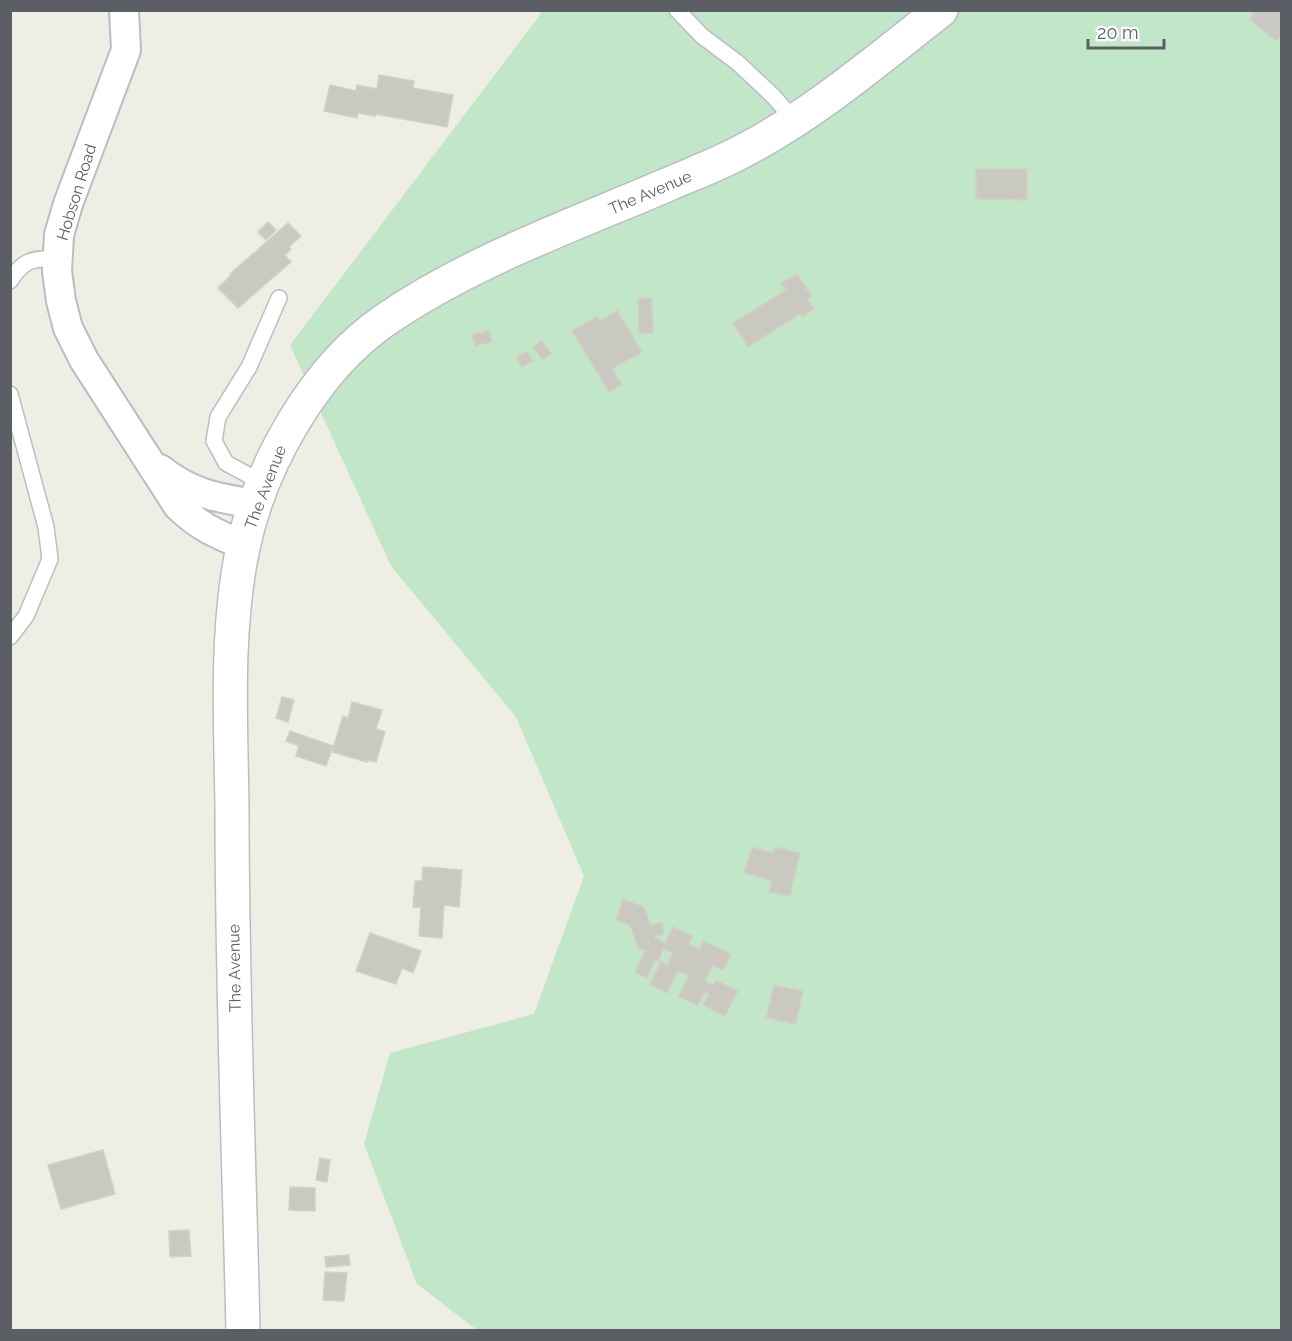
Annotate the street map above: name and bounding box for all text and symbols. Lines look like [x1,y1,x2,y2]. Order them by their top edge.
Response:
scale bar [1088,12,1164,50]
text: 20 m [1097,22,1139,43]
street label: Hobson Road [53,141,100,243]
street label: The Avenue [606,166,695,218]
street label: The Avenue [241,443,290,532]
street label: The Avenue [224,924,245,1012]

